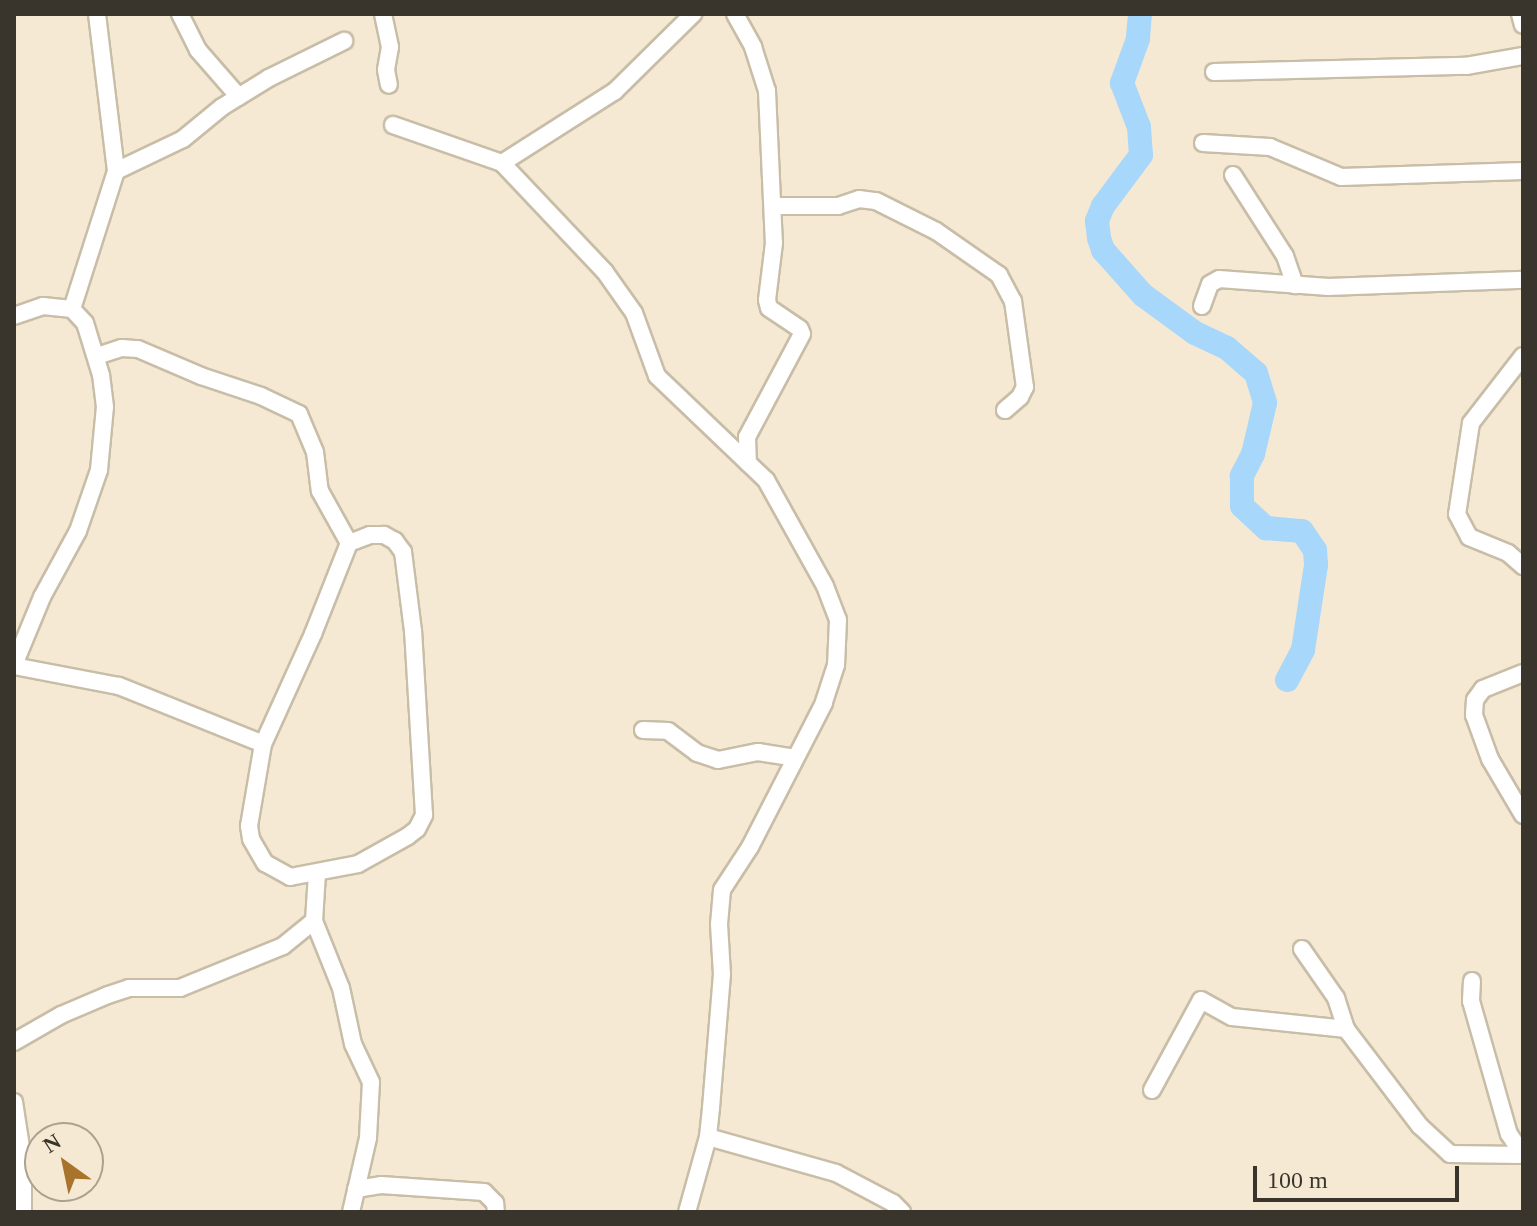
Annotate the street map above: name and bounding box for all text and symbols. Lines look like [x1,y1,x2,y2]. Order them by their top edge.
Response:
north arrow [24,1122,104,1202]
text: N [38,1128,65,1158]
scale bar [1257,1150,1463,1200]
text: 100 m [1267,1167,1328,1193]

